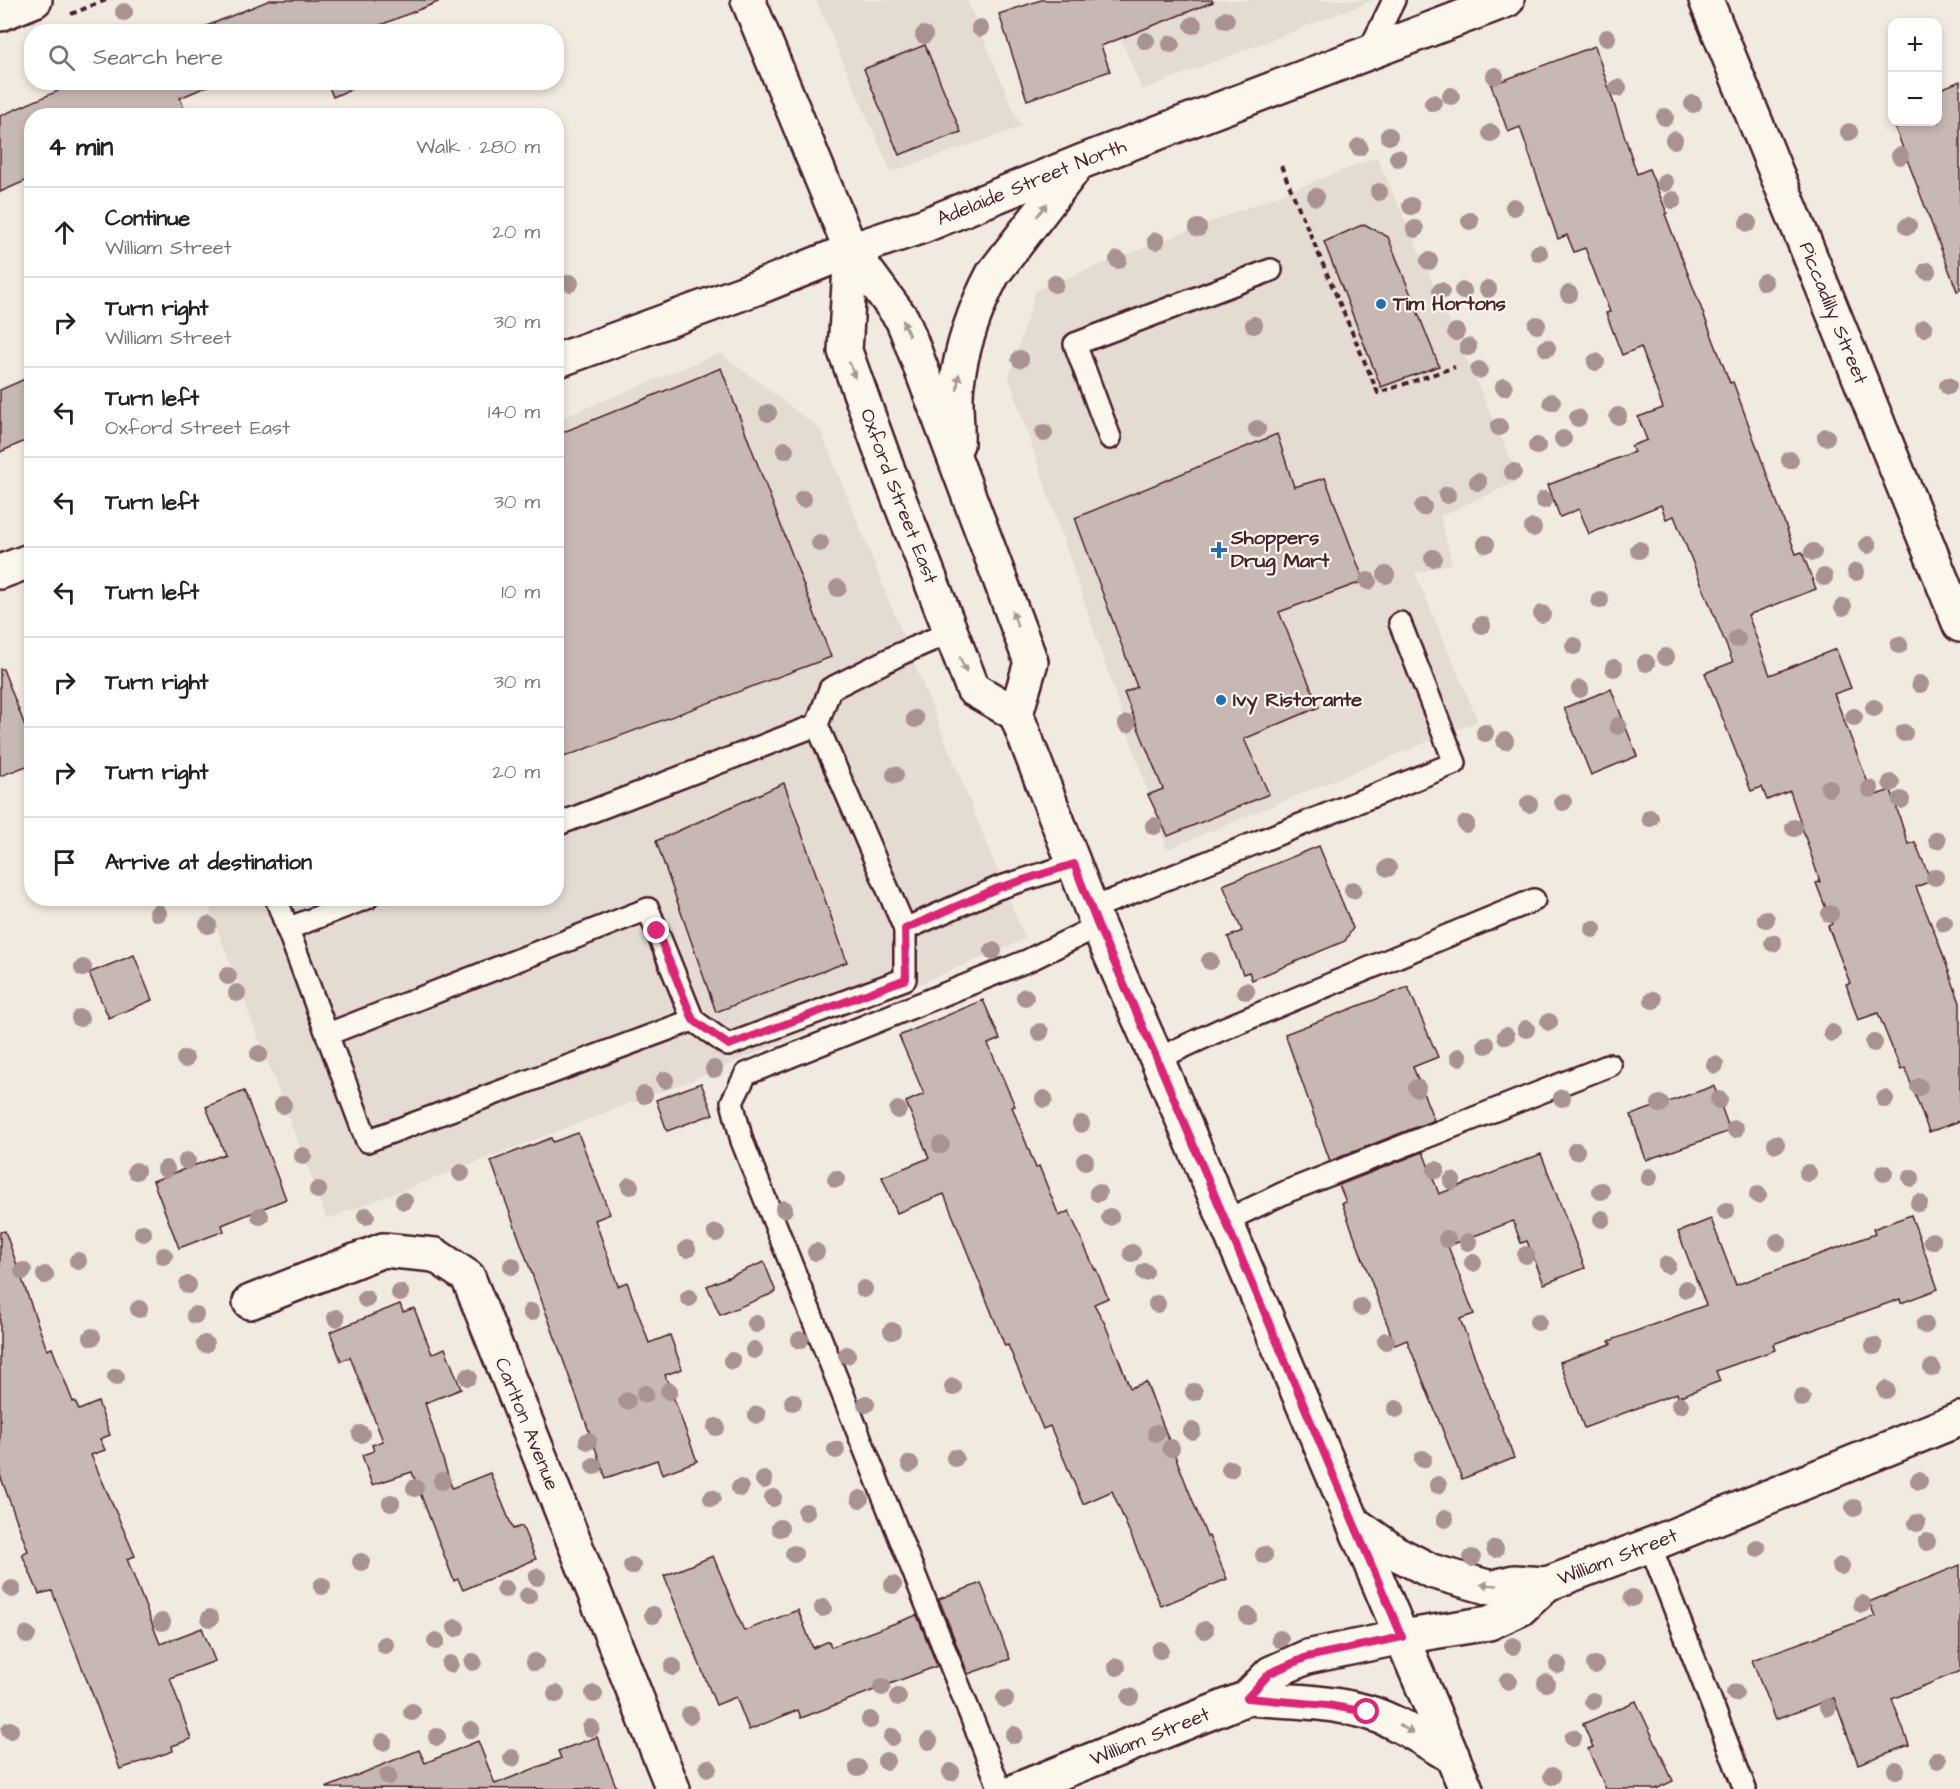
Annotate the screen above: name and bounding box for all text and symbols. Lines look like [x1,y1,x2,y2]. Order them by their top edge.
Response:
map controls [1888,18,1942,126]
button: + [1888,18,1942,72]
search box [24,24,564,90]
icon: search [45,41,78,74]
text: Search here [93,42,223,73]
button: − [1888,72,1942,126]
text: 4 min [48,129,113,165]
street label: Adelaide Street North [932,132,1130,233]
text: Walk · 280 m [416,133,540,161]
one-way arrow [1035,202,1048,218]
text: Continue [105,203,190,234]
icon: ahead [48,216,81,249]
text: 20 m [492,218,540,246]
text: William Street [105,234,232,262]
street label: Piccadilly Street [1792,238,1875,389]
place label: Tim Hortons [1392,290,1506,318]
text: Turn right [105,293,208,324]
marker: Tim Hortons [1374,297,1388,311]
icon: right [48,306,81,339]
text: 30 m [494,308,540,336]
one-way arrow [901,319,911,337]
text: William Street [105,324,232,352]
one-way arrow [847,362,857,380]
one-way arrow [953,373,963,392]
text: Turn left [105,383,199,414]
icon: left [48,396,81,429]
text: 140 m [488,398,540,426]
street label: Oxford Street East [853,405,945,588]
text: Oxford Street East [105,414,290,442]
icon: left [48,486,81,519]
text: Turn left [105,487,199,518]
text: 30 m [494,488,540,516]
place label: Shoppers Drug Mart [1230,524,1330,576]
marker: Shoppers Drug Mart [1212,543,1226,557]
icon: left [48,576,81,609]
text: Turn left [105,577,199,608]
text: 10 m [501,578,540,606]
one-way arrow [1010,609,1020,627]
one-way arrow [959,656,969,674]
icon: right [48,666,81,699]
text: Turn right [105,667,208,698]
text: 30 m [494,668,540,696]
place label: Ivy Ristorante [1233,686,1362,715]
marker: Ivy Ristorante [1214,693,1228,707]
icon: right [48,756,81,789]
text: Turn right [105,757,208,788]
text: 20 m [492,758,540,786]
icon: arrive [48,846,81,879]
text: Arrive at destination [105,847,312,878]
route end [643,917,669,943]
street label: Carlton Avenue [488,1353,566,1495]
street label: William Street [1553,1521,1682,1593]
one-way arrow [1480,1581,1499,1590]
route start [1353,1698,1379,1724]
street label: William Street [1086,1700,1214,1773]
one-way arrow [1398,1724,1415,1734]

